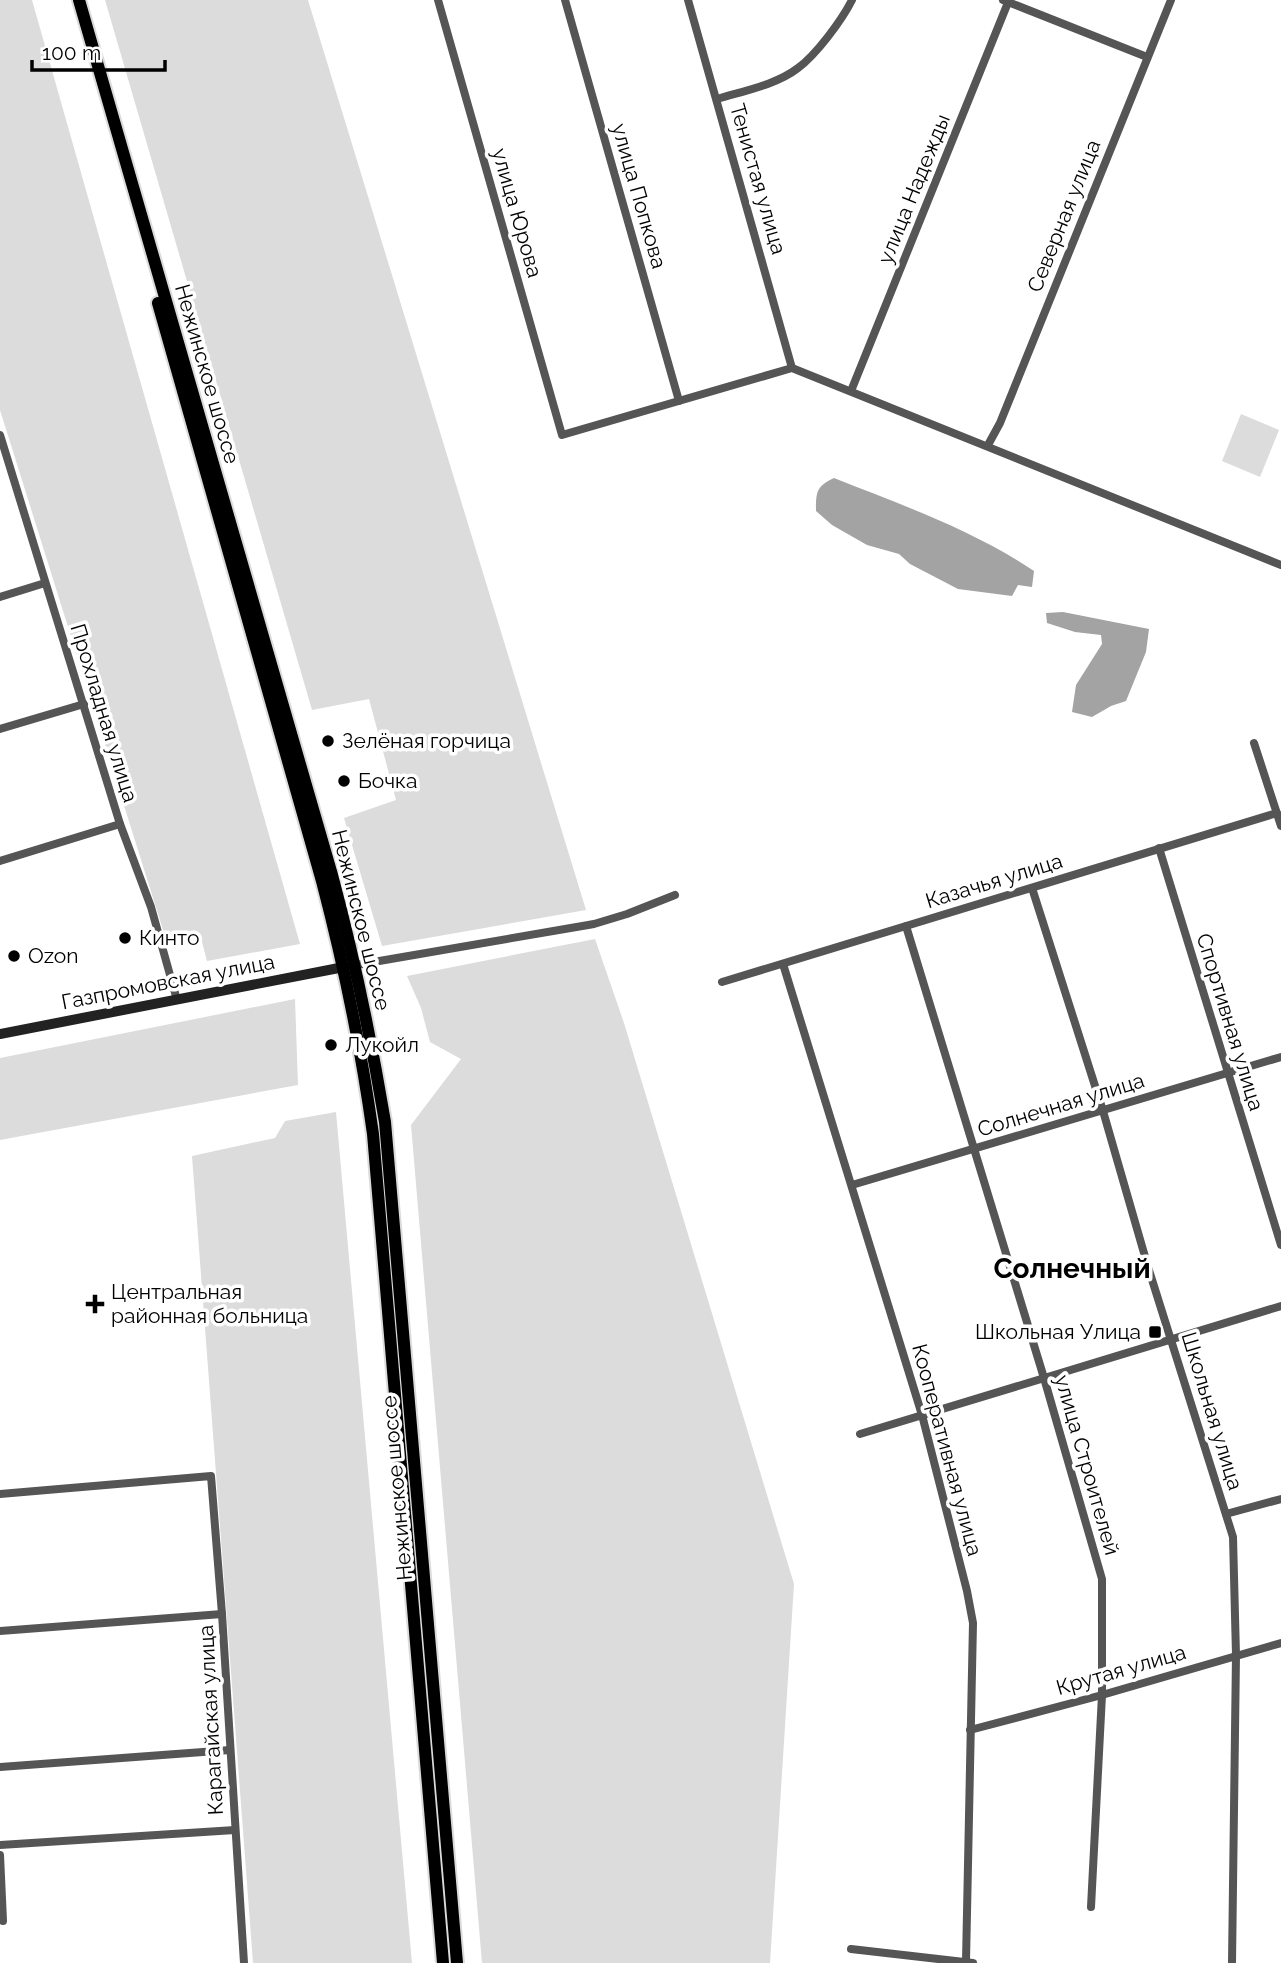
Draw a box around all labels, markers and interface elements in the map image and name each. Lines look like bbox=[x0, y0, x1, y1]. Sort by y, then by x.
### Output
scale bar bbox=[32, 28, 164, 72]
text: 100 m bbox=[42, 40, 101, 65]
street label: Тенистая улица bbox=[725, 101, 792, 257]
street label: улица Надежды bbox=[872, 110, 955, 267]
street label: улица Попкова bbox=[607, 120, 672, 271]
street label: Северная улица bbox=[1022, 136, 1105, 296]
street label: улица Юрова bbox=[487, 145, 548, 280]
street label: Нежинское шоссе bbox=[170, 281, 245, 466]
street label: Прохладная улица bbox=[65, 621, 144, 805]
place label: Зелёная горчица bbox=[342, 728, 511, 753]
marker: Зелёная горчица bbox=[320, 733, 336, 749]
place label: Бочка bbox=[358, 768, 417, 793]
marker: Бочка bbox=[336, 773, 352, 789]
street label: Нежинское шоссе bbox=[327, 827, 396, 1013]
street label: Казачья улица bbox=[922, 848, 1065, 913]
place label: Кинто bbox=[139, 925, 200, 950]
marker: Кинто bbox=[117, 930, 133, 946]
street label: Спортивная улица bbox=[1192, 930, 1269, 1114]
place label: Ozon bbox=[28, 943, 79, 968]
marker: Ozon bbox=[6, 948, 22, 964]
street label: Газпромовская улица bbox=[59, 949, 277, 1014]
place label: Лукойл bbox=[345, 1032, 419, 1057]
marker: Лукойл bbox=[323, 1037, 339, 1053]
street label: Солнечная улица bbox=[974, 1067, 1147, 1142]
district label: Солнечный bbox=[993, 1252, 1151, 1285]
place label: Центральная районная больница bbox=[111, 1279, 308, 1328]
marker: Центральная районная больница bbox=[85, 1294, 105, 1314]
place label: Школьная Улица bbox=[975, 1319, 1141, 1344]
marker: Школьная Улица bbox=[1147, 1324, 1163, 1340]
street label: Школьная улица bbox=[1177, 1329, 1248, 1493]
street label: Кооперативная улица bbox=[907, 1341, 988, 1559]
street label: улица Строителей bbox=[1050, 1372, 1125, 1558]
street label: Нежинское шоссе bbox=[376, 1395, 417, 1581]
street label: Карагайская улица bbox=[193, 1624, 228, 1816]
street label: Крутая улица bbox=[1053, 1639, 1189, 1700]

